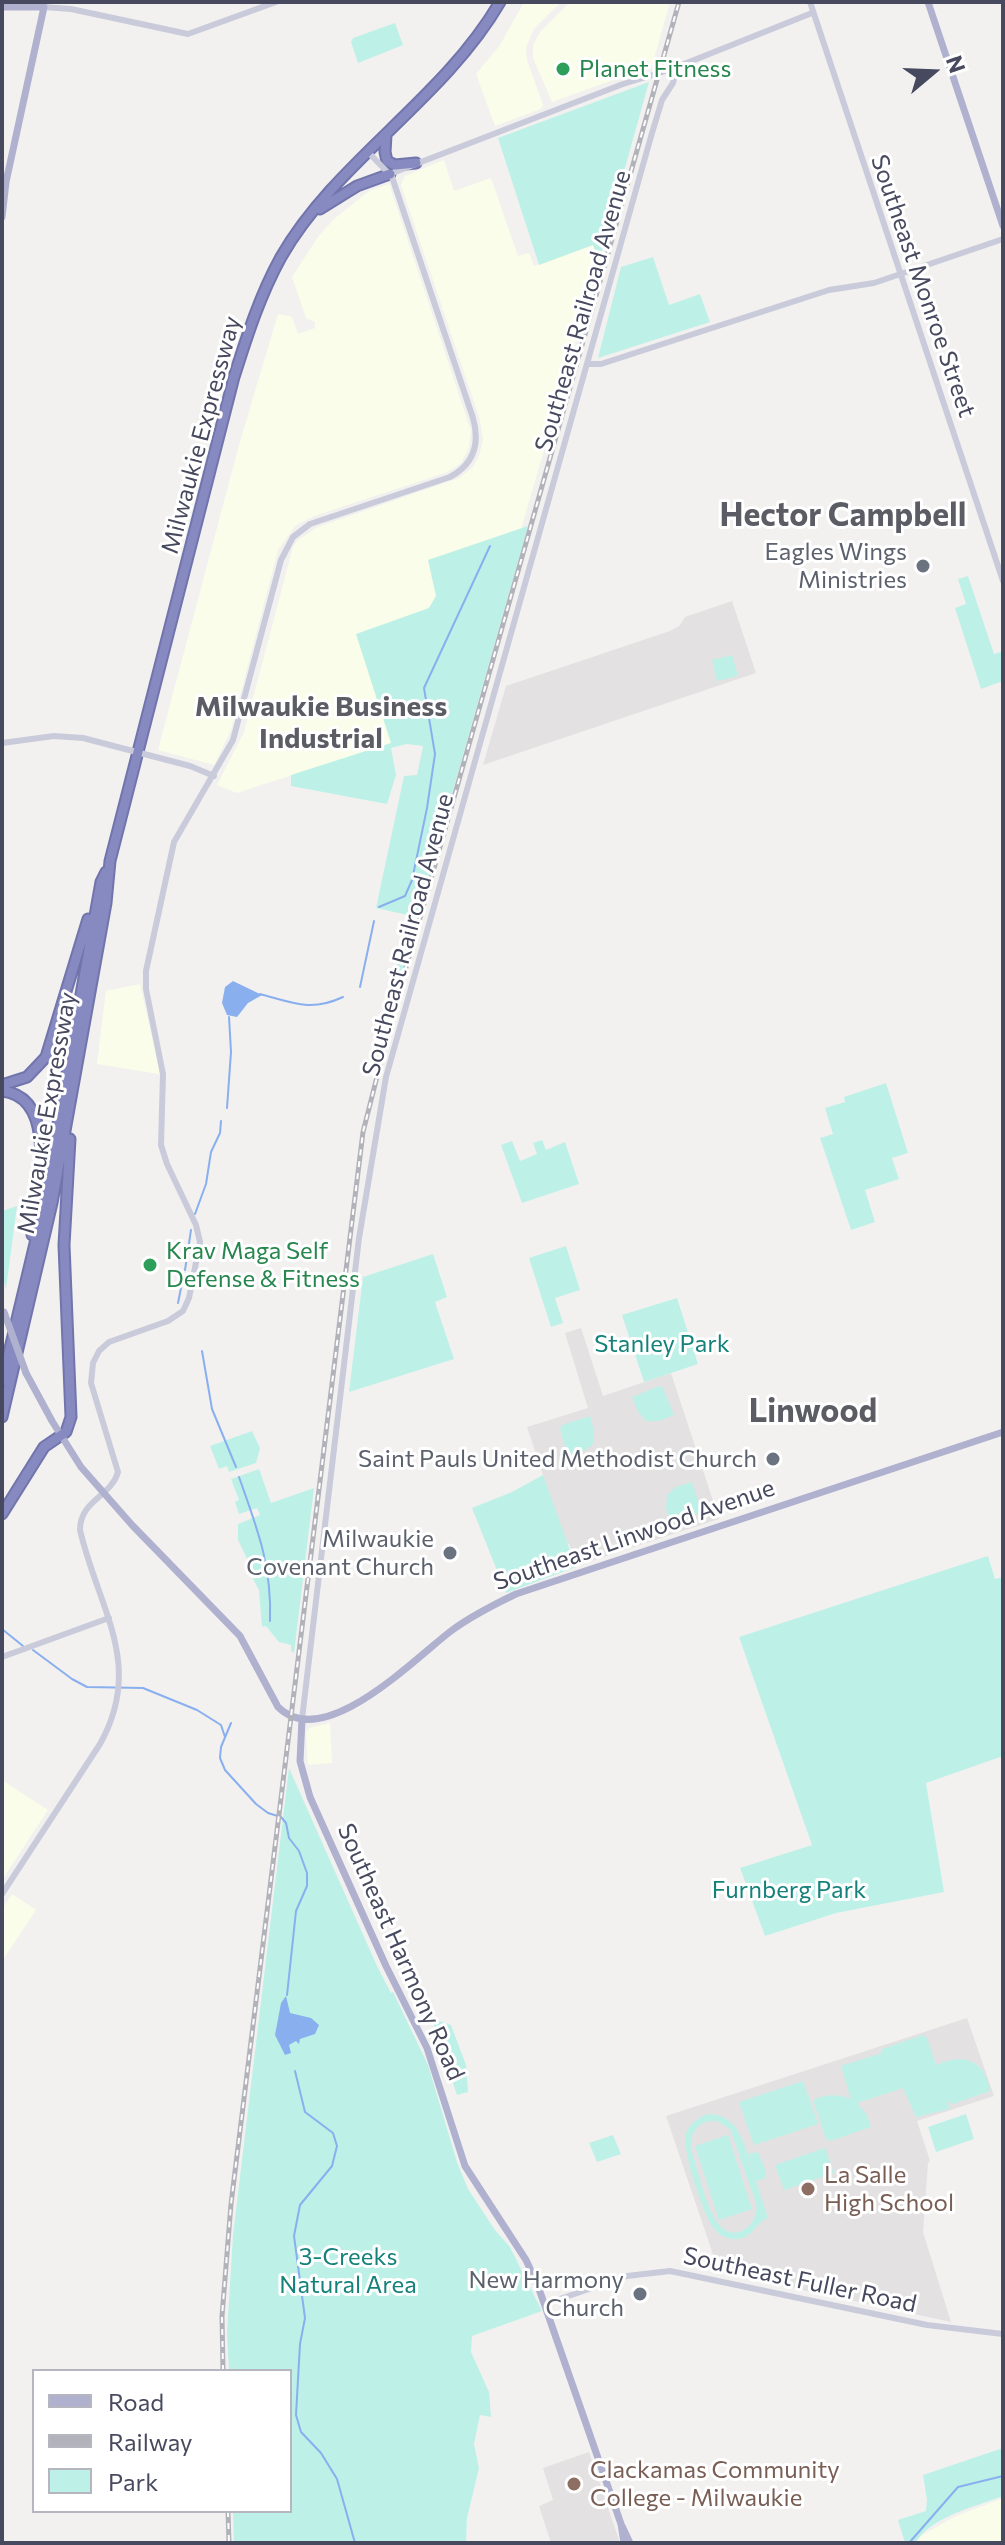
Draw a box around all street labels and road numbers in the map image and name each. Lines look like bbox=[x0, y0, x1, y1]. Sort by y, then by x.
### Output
street label: Southeast Monroe Street bbox=[865, 151, 981, 421]
street label: Southeast Railroad Avenue bbox=[529, 167, 637, 455]
street label: Milwaukie Expressway bbox=[155, 313, 247, 557]
street label: Southeast Railroad Avenue bbox=[356, 791, 460, 1079]
street label: Milwaukie Expressway bbox=[12, 990, 82, 1236]
street label: Southeast Linwood Avenue bbox=[490, 1473, 778, 1597]
street label: Southeast Harmony Road bbox=[331, 1819, 471, 2085]
street label: Southeast Fuller Road bbox=[681, 2241, 919, 2319]

